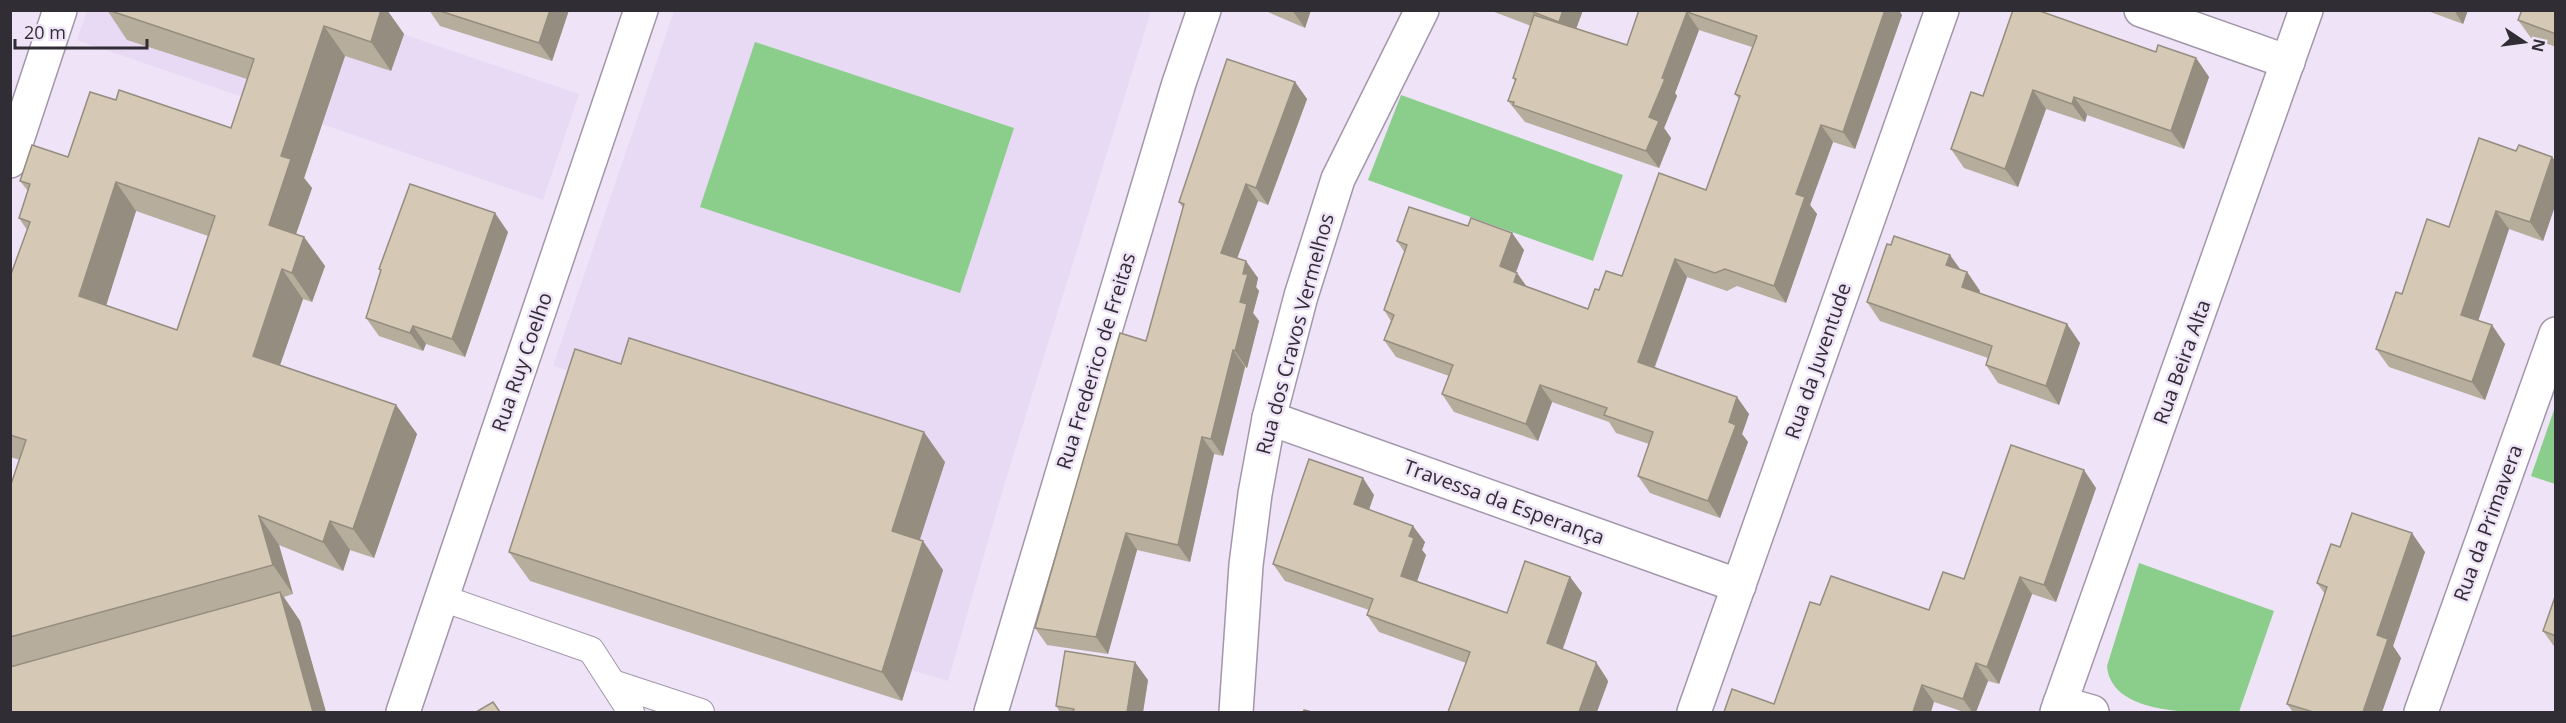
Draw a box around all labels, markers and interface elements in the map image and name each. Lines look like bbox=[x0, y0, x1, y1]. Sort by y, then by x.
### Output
scale bar bbox=[15, 12, 147, 50]
north arrow bbox=[2494, 12, 2554, 72]
text: 20 m bbox=[24, 20, 66, 44]
text: N bbox=[2526, 37, 2551, 54]
street label: Rua dos Cravos Vermelhos bbox=[1249, 210, 1340, 457]
street label: Rua Frederico de Freitas bbox=[1050, 249, 1141, 473]
street label: Rua da Juventude bbox=[1778, 279, 1857, 443]
street label: Rua Ruy Coelho bbox=[485, 288, 558, 435]
street label: Rua Beira Alta bbox=[2147, 296, 2217, 428]
street label: Rua da Primavera bbox=[2447, 441, 2528, 605]
street label: Travessa da Esperança bbox=[1400, 453, 1608, 550]

